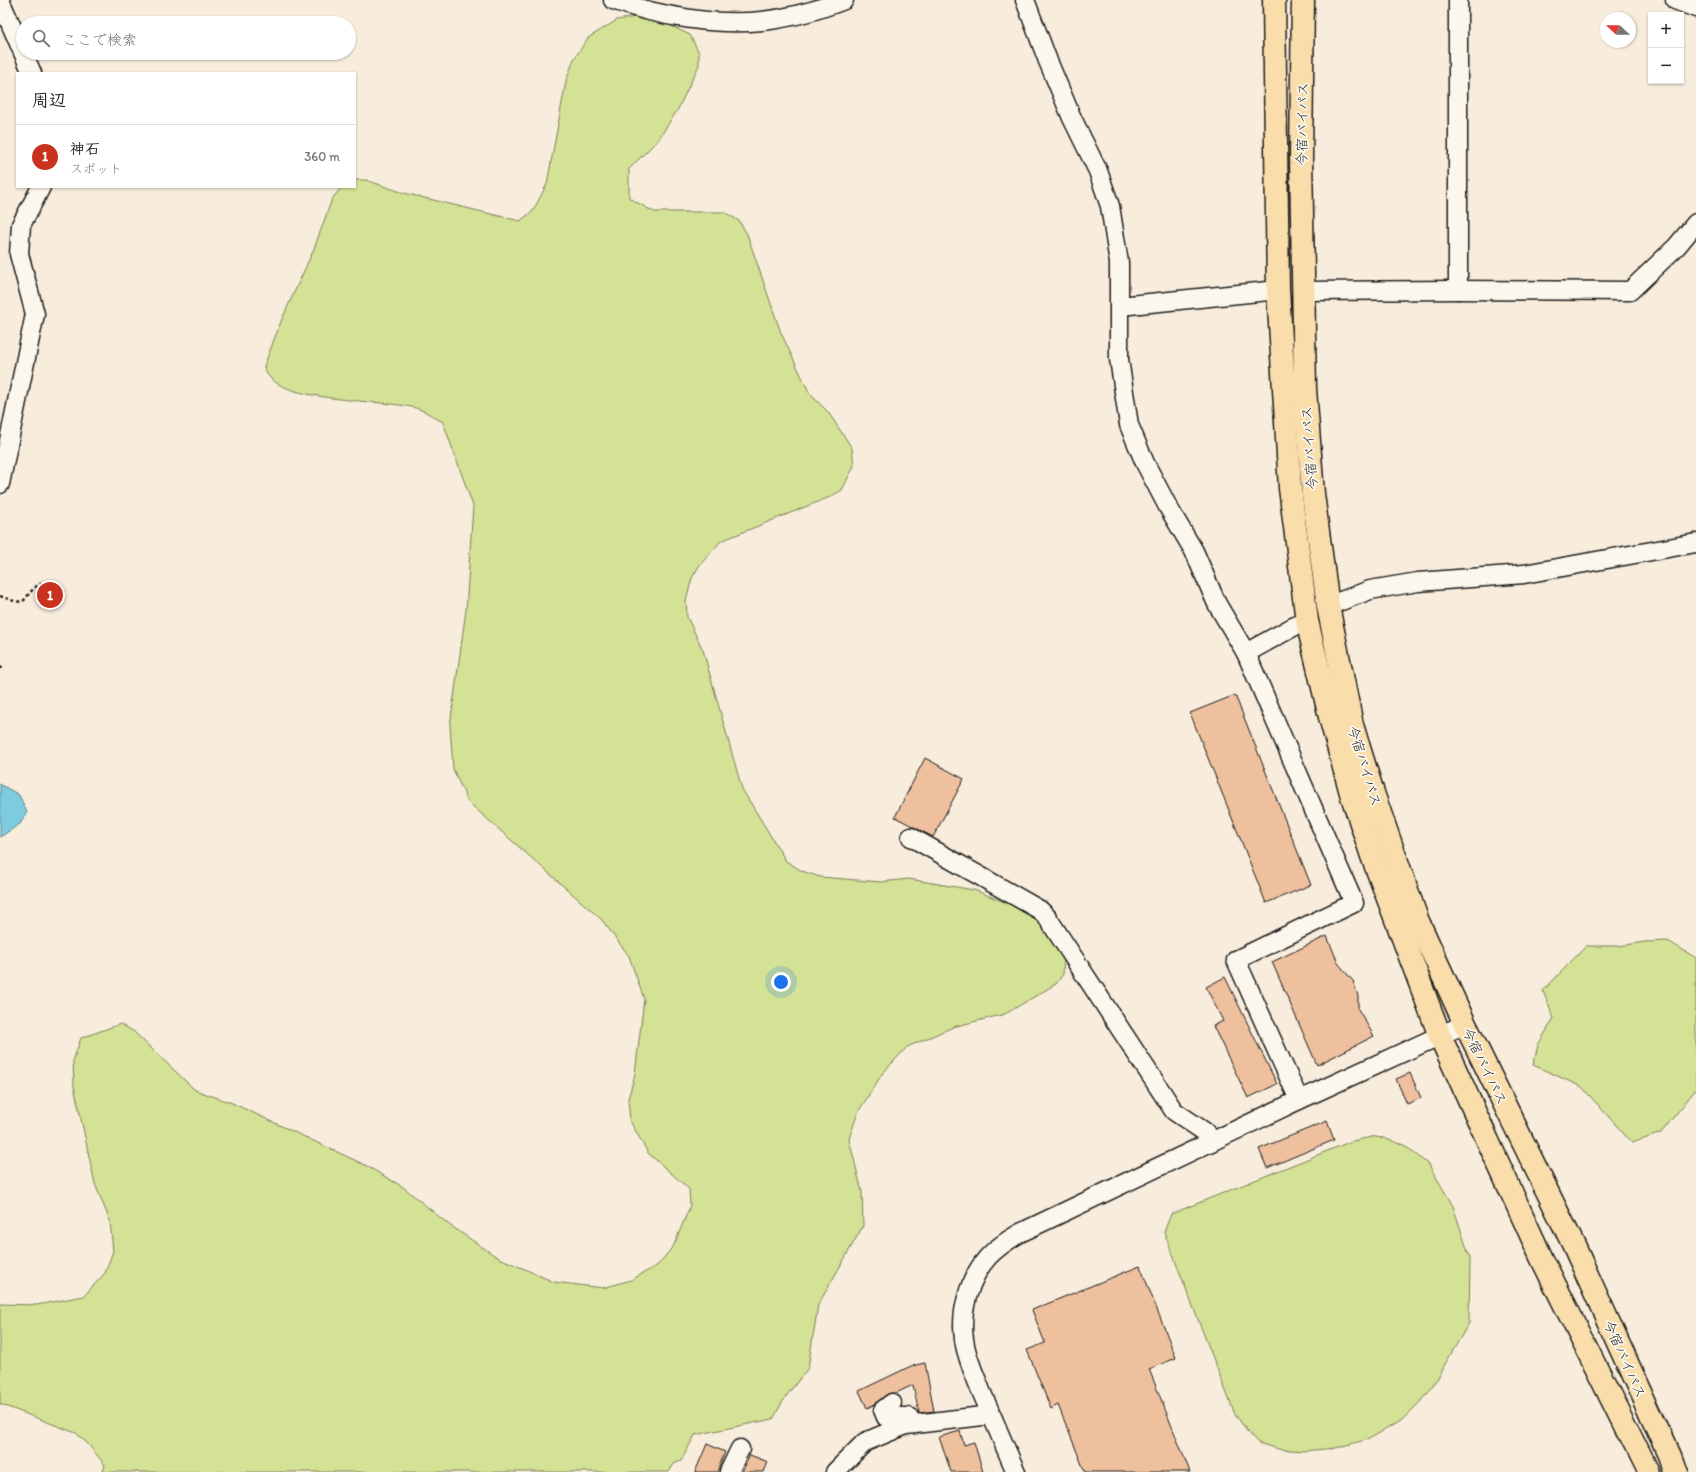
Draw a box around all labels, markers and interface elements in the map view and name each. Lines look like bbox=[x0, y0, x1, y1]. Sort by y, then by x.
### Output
north arrow bbox=[1600, 12, 1636, 48]
map controls bbox=[1648, 12, 1684, 84]
button: + bbox=[1648, 12, 1684, 48]
search box bbox=[16, 16, 356, 60]
icon: search bbox=[30, 27, 52, 49]
text: ここで検索 bbox=[62, 31, 137, 49]
button: − bbox=[1648, 48, 1684, 84]
street label: 今宿バイパス bbox=[1293, 82, 1312, 166]
text: 周辺 bbox=[32, 90, 66, 110]
text: 神石 bbox=[70, 140, 100, 158]
text: 1 bbox=[42, 149, 48, 164]
text: 360 m bbox=[304, 149, 340, 164]
text: スポット bbox=[70, 161, 122, 176]
street label: 今宿バイパス bbox=[1298, 406, 1321, 490]
pin: 1 bbox=[37, 580, 63, 610]
street label: 今宿バイパス bbox=[1344, 724, 1385, 809]
your location bbox=[771, 972, 791, 992]
street label: 今宿バイパス bbox=[1459, 1025, 1511, 1108]
street label: 今宿バイパス bbox=[1600, 1317, 1649, 1401]

